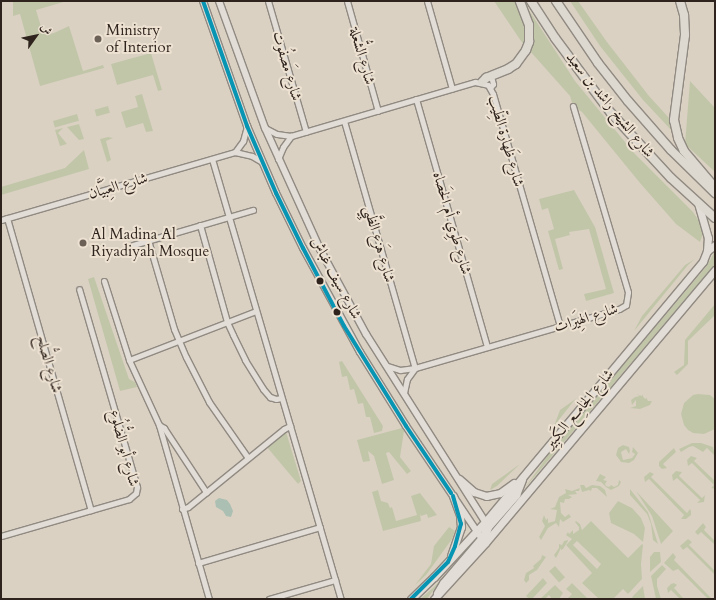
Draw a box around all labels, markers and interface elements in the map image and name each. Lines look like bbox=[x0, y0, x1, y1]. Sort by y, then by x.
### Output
north arrow bbox=[16, 16, 56, 56]
text: ش bbox=[37, 21, 56, 38]
place label: Ministry of Interior bbox=[106, 21, 171, 56]
street label: شارع الشُّعلة bbox=[345, 25, 379, 87]
street label: شارع مَصفُوت bbox=[268, 29, 306, 103]
marker: Ministry of Interior bbox=[93, 34, 103, 44]
street label: شارع الشيخ راشد بن سعيد bbox=[562, 49, 658, 161]
street label: شارع ظَهارة الطِّيب bbox=[484, 93, 528, 189]
street label: شارع العِبَيَّان bbox=[86, 169, 150, 203]
street label: شارع طَوِي أم الحَصاه bbox=[429, 170, 475, 276]
street label: شارع هَزع الظَّبِي bbox=[359, 203, 399, 285]
place label: Al Madina Al Riyadiyah Mosque bbox=[91, 225, 209, 260]
street label: شارع سيف غباش bbox=[307, 234, 365, 322]
marker: Al Madina Al Riyadiyah Mosque bbox=[78, 238, 88, 248]
unlabelled marker bbox=[315, 276, 325, 286]
street label: شارع الهِيَرات bbox=[552, 300, 620, 336]
unlabelled marker bbox=[332, 307, 342, 317]
street label: شارع الصُّلح bbox=[32, 333, 66, 395]
street label: شارع الجامِع الكَبِير bbox=[540, 366, 618, 452]
street label: شارع أبو الضُّلُوع bbox=[105, 407, 143, 489]

